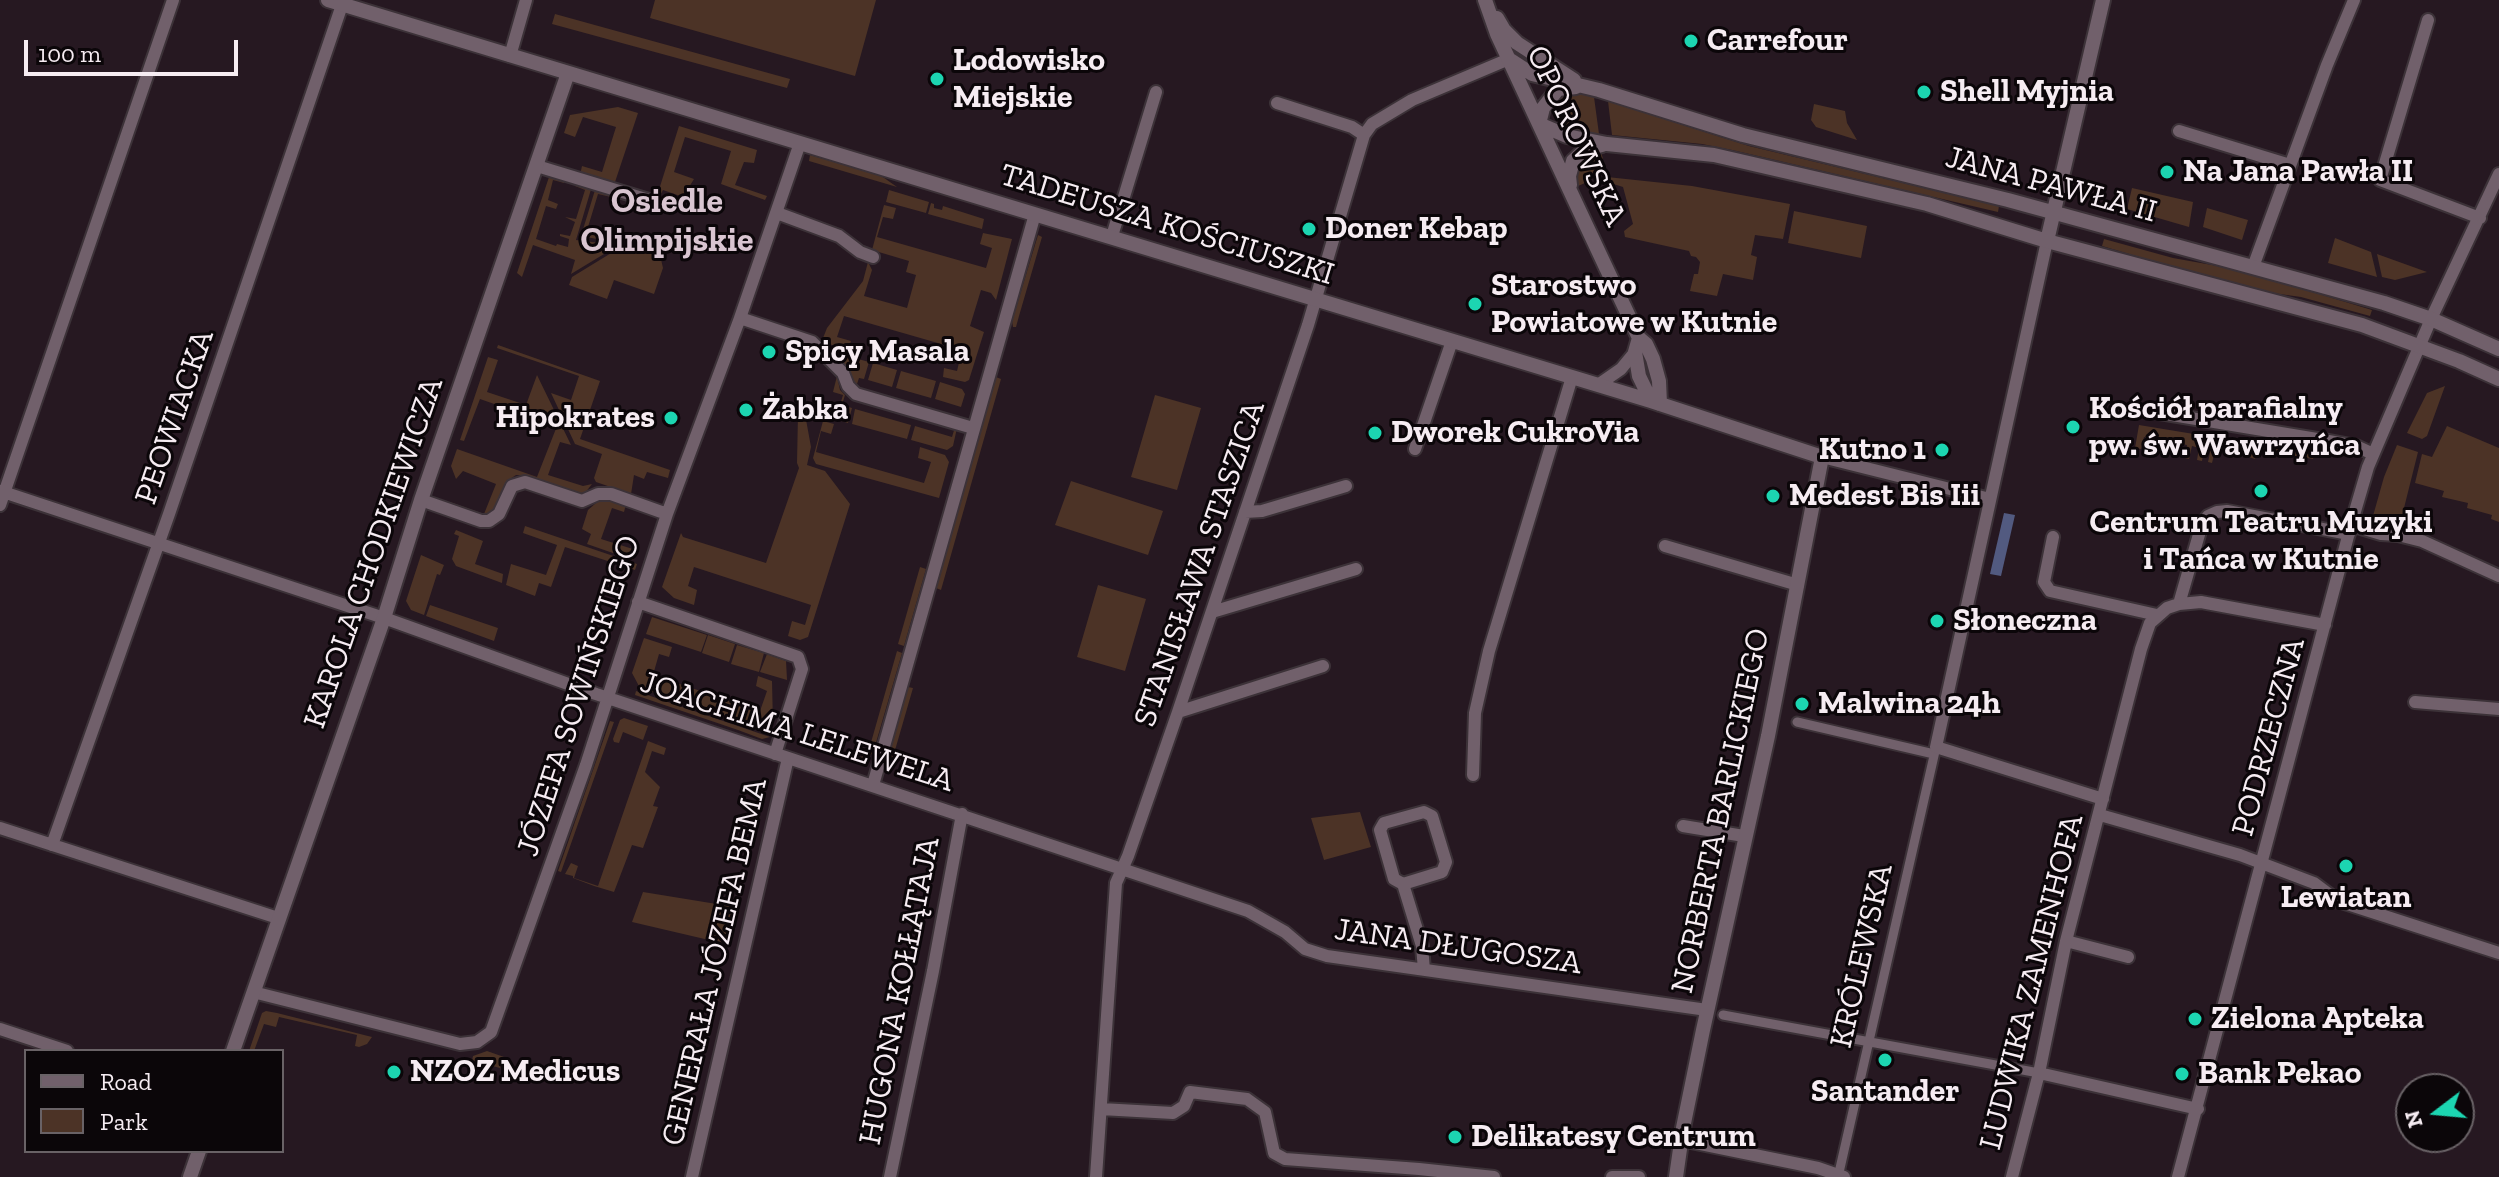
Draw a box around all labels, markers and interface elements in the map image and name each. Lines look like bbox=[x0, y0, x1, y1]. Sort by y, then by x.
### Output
place label: Carrefour bbox=[1707, 22, 1848, 60]
scale bar bbox=[28, 24, 242, 74]
marker: Carrefour bbox=[1682, 32, 1700, 50]
text: 100 m bbox=[38, 39, 101, 68]
street label: OPOROWSKA bbox=[1518, 40, 1634, 232]
place label: Lodowisko Miejskie bbox=[953, 42, 1105, 117]
marker: Lodowisko Miejskie bbox=[928, 70, 946, 88]
place label: Shell Myjnia bbox=[1940, 73, 2114, 111]
marker: Shell Myjnia bbox=[1915, 83, 1933, 101]
street label: JANA PAWŁA II bbox=[1941, 138, 2161, 232]
place label: Na Jana Pawła II bbox=[2183, 153, 2413, 191]
street label: TADEUSZA KOŚCIUSZKI bbox=[996, 156, 1338, 294]
marker: Na Jana Pawła II bbox=[2158, 163, 2176, 181]
district label: Osiedle Olimpijskie bbox=[580, 182, 754, 262]
place label: Doner Kebap bbox=[1325, 210, 1507, 248]
marker: Doner Kebap bbox=[1300, 220, 1318, 238]
place label: Starostwo Powiatowe w Kutnie bbox=[1491, 267, 1777, 342]
marker: Starostwo Powiatowe w Kutnie bbox=[1466, 295, 1484, 313]
street label: PEOWIACKA bbox=[127, 325, 223, 509]
place label: Spicy Masala bbox=[785, 333, 970, 371]
marker: Spicy Masala bbox=[760, 343, 778, 361]
street label: KAROLA CHODKIEWICZA bbox=[296, 373, 452, 733]
place label: Kościół parafialny pw. św. Wawrzyńca bbox=[2089, 390, 2360, 465]
place label: Żabka bbox=[762, 391, 849, 429]
street label: STANISŁAWA STASZICA bbox=[1126, 396, 1274, 732]
place label: Hipokrates bbox=[495, 399, 655, 437]
marker: Żabka bbox=[737, 401, 755, 419]
marker: Hipokrates bbox=[662, 409, 680, 427]
place label: Dworek CukroVia bbox=[1391, 414, 1639, 452]
marker: Kościół parafialny pw. św. Wawrzyńca bbox=[2064, 418, 2082, 436]
marker: Dworek CukroVia bbox=[1366, 424, 1384, 442]
place label: Kutno 1 bbox=[1819, 431, 1926, 469]
marker: Kutno 1 bbox=[1933, 441, 1951, 459]
place label: Medest Bis Iii bbox=[1789, 477, 1980, 515]
marker: Centrum Teatru Muzyki i Tańca w Kutnie bbox=[2252, 482, 2270, 500]
marker: Medest Bis Iii bbox=[1764, 487, 1782, 505]
place label: Centrum Teatru Muzyki i Tańca w Kutnie bbox=[2090, 504, 2432, 579]
street label: JÓZEFA SOWIŃSKIEGO bbox=[509, 531, 649, 861]
place label: Słoneczna bbox=[1953, 602, 2097, 640]
marker: Słoneczna bbox=[1928, 612, 1946, 630]
street label: NORBERTA BARLICKIEGO bbox=[1664, 625, 1778, 997]
street label: PODRZECZNA bbox=[2224, 634, 2314, 840]
street label: JOACHIMA LELEWELA bbox=[635, 663, 959, 801]
place label: Malwina 24h bbox=[1818, 685, 2001, 723]
marker: Malwina 24h bbox=[1793, 695, 1811, 713]
street label: GENERAŁA JÓZEFA BEMA bbox=[654, 775, 776, 1149]
street label: LUDWIKA ZAMENHOFA bbox=[1972, 810, 2092, 1154]
street label: HUGONA KOŁŁĄTAJA bbox=[851, 834, 949, 1148]
marker: Lewiatan bbox=[2337, 857, 2355, 875]
street label: KRÓLEWSKA bbox=[1822, 861, 1902, 1051]
place label: Lewiatan bbox=[2281, 879, 2411, 917]
street label: JANA DŁUGOSZA bbox=[1332, 911, 1584, 983]
place label: Zielona Apteka bbox=[2211, 1000, 2424, 1038]
marker: Zielona Apteka bbox=[2186, 1010, 2204, 1028]
legend bbox=[24, 1049, 284, 1153]
marker: Santander bbox=[1876, 1051, 1894, 1069]
place label: NZOZ Medicus bbox=[410, 1053, 620, 1091]
place label: Bank Pekao bbox=[2198, 1055, 2361, 1093]
marker: NZOZ Medicus bbox=[385, 1063, 403, 1081]
marker: Bank Pekao bbox=[2173, 1065, 2191, 1083]
text: Road bbox=[100, 1067, 152, 1096]
place label: Santander bbox=[1811, 1073, 1959, 1111]
north arrow bbox=[2395, 1073, 2475, 1153]
text: Park bbox=[100, 1107, 148, 1136]
text: N bbox=[2398, 1107, 2429, 1131]
place label: Delikatesy Centrum bbox=[1471, 1118, 1756, 1156]
marker: Delikatesy Centrum bbox=[1446, 1128, 1464, 1146]

